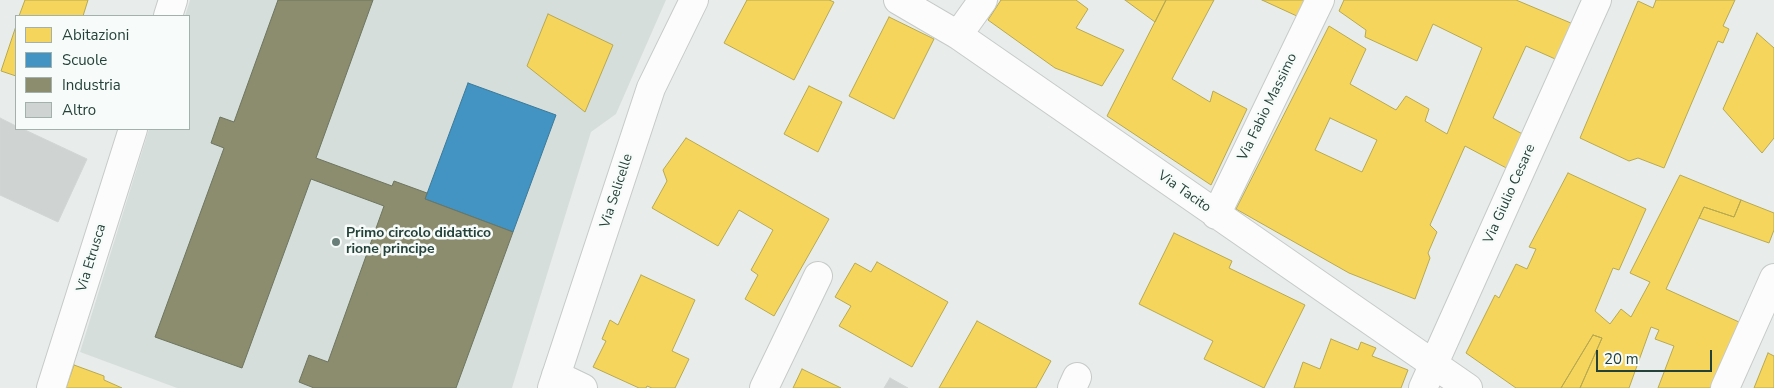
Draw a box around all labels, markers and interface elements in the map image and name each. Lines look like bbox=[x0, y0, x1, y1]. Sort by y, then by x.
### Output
legend bbox=[15, 15, 190, 130]
text: Abitazioni bbox=[62, 25, 129, 45]
text: Scuole bbox=[62, 50, 107, 70]
street label: Via Fabio Massimo bbox=[1235, 51, 1301, 163]
text: Industria bbox=[62, 75, 121, 95]
text: Altro bbox=[62, 100, 96, 120]
street label: Via Giulio Cesare bbox=[1481, 142, 1539, 246]
street label: Via Selicelle bbox=[597, 152, 637, 230]
street label: Via Tacito bbox=[1154, 168, 1214, 216]
street label: Via Etrusca bbox=[74, 222, 110, 294]
place label: Primo circolo didattico rione principe bbox=[346, 226, 491, 258]
marker: Primo circolo didattico rione principe bbox=[330, 236, 342, 248]
scale bar bbox=[1599, 340, 1715, 372]
text: 20 m bbox=[1604, 349, 1639, 369]

